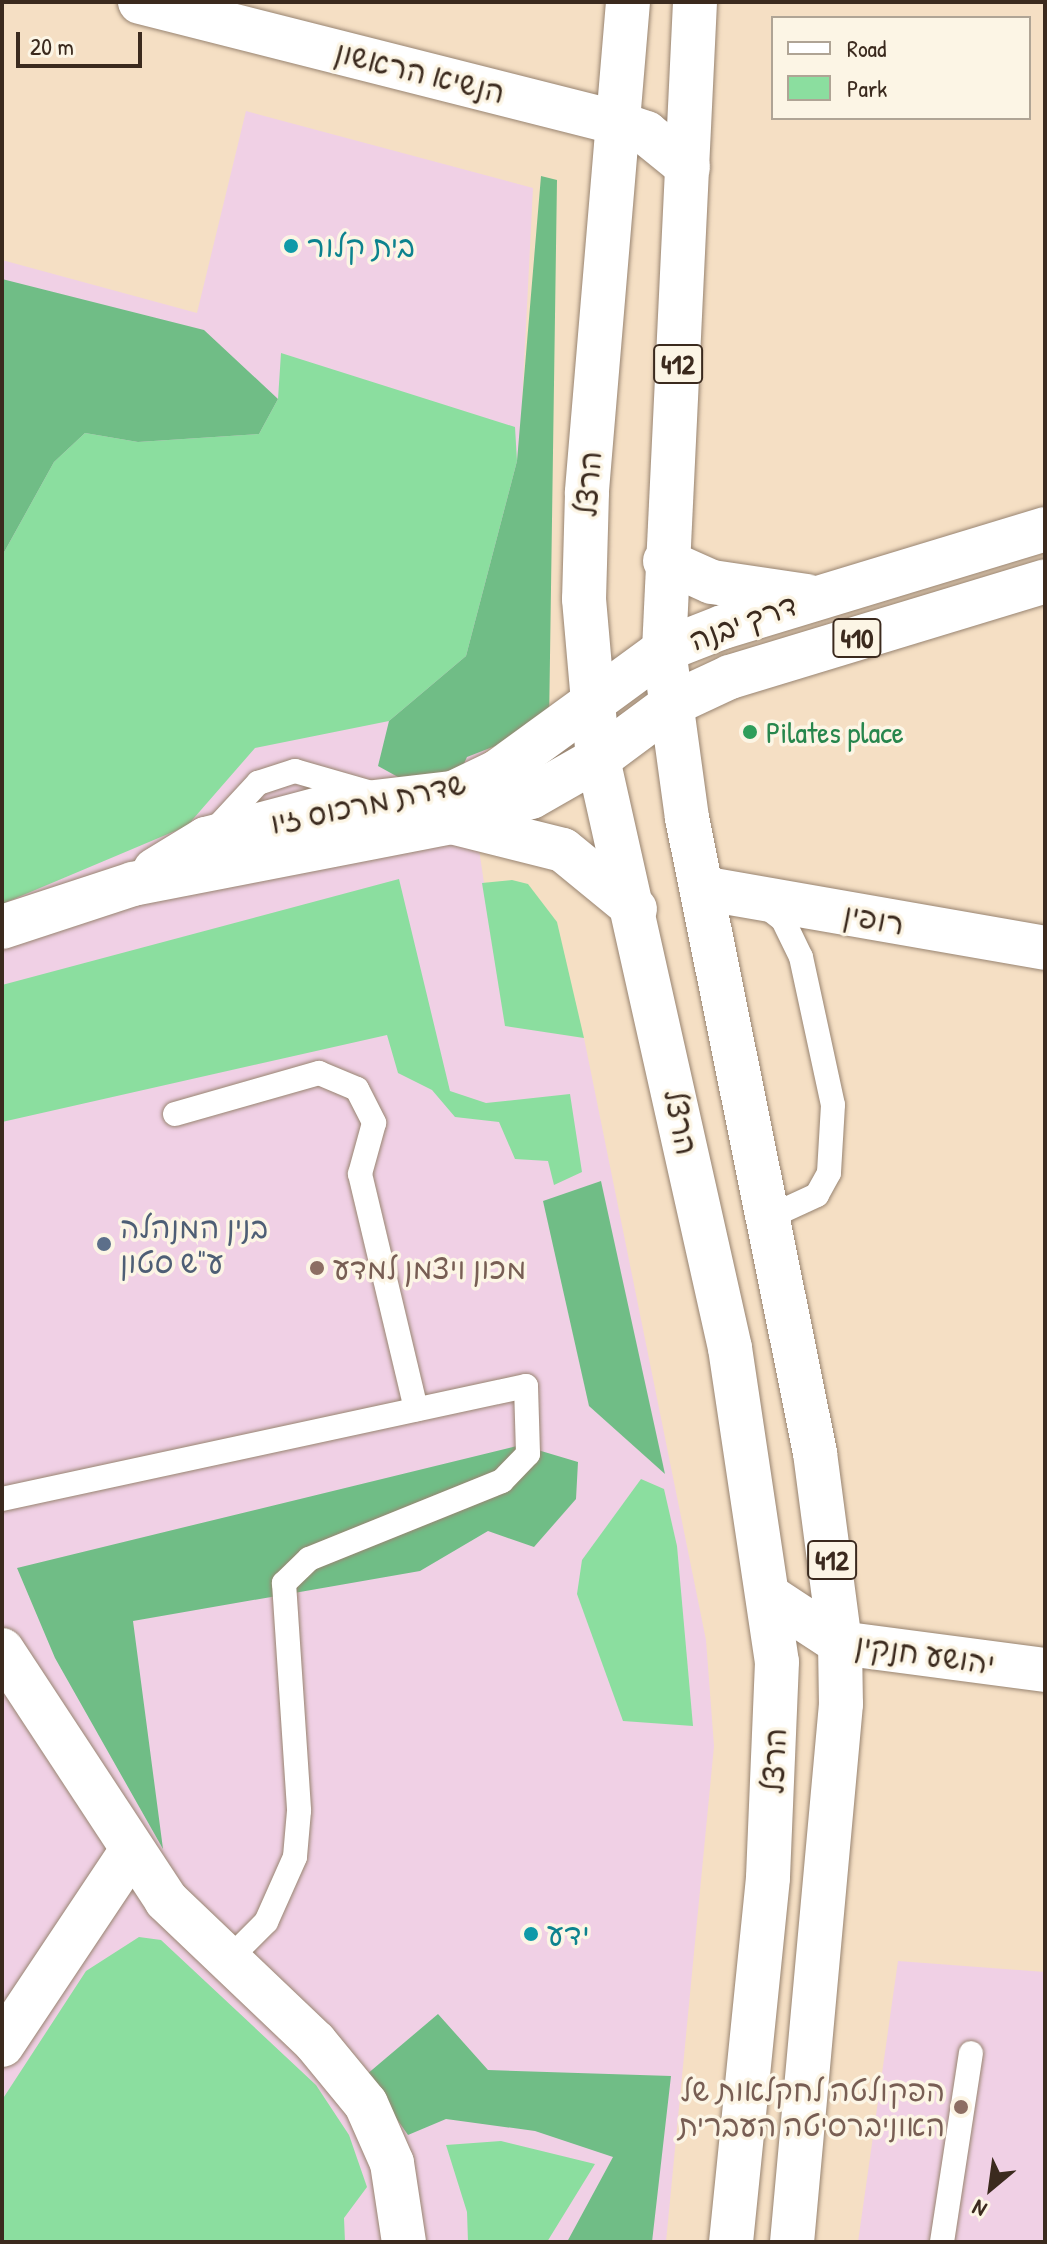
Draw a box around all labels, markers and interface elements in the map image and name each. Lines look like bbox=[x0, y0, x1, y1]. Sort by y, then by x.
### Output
scale bar bbox=[20, 16, 146, 66]
legend bbox=[771, 16, 1031, 120]
text: 20 m bbox=[30, 30, 74, 62]
text: Road bbox=[847, 32, 886, 64]
street label: הנשיא הראשון bbox=[331, 33, 509, 111]
text: Park bbox=[847, 72, 887, 104]
place label: בית קלור bbox=[307, 228, 415, 264]
marker: בית קלור bbox=[282, 237, 300, 255]
road number: 412 bbox=[652, 340, 704, 388]
street label: הרצל bbox=[568, 450, 608, 518]
street label: דרך יבנה bbox=[684, 586, 802, 658]
road number: 410 bbox=[831, 614, 883, 662]
place label: Pilates place bbox=[766, 714, 904, 750]
marker: Pilates place bbox=[741, 723, 759, 741]
street label: שדרת מרכוס זיו bbox=[267, 765, 469, 841]
street label: רופין bbox=[841, 896, 907, 942]
street label: הרצל bbox=[657, 1086, 705, 1158]
place label: בנין המנהלה ע"ש סטון bbox=[120, 1209, 268, 1280]
marker: בנין המנהלה ע"ש סטון bbox=[95, 1235, 113, 1253]
place label: מכון ויצמן למדע bbox=[333, 1250, 526, 1286]
marker: מכון ויצמן למדע bbox=[308, 1259, 326, 1277]
road number: 412 bbox=[806, 1536, 858, 1584]
street label: יהושע חנקין bbox=[853, 1626, 997, 1682]
street label: הרצל bbox=[755, 1727, 793, 1795]
place label: ידע bbox=[547, 1916, 589, 1952]
marker: ידע bbox=[522, 1925, 540, 1943]
place label: הפקולטה לחקלאות של האוניברסיטה העברית bbox=[678, 2072, 945, 2142]
marker: הפקולטה לחקלאות של האוניברסיטה העברית bbox=[952, 2098, 970, 2116]
north arrow bbox=[951, 2148, 1031, 2228]
text: N bbox=[967, 2193, 992, 2225]

